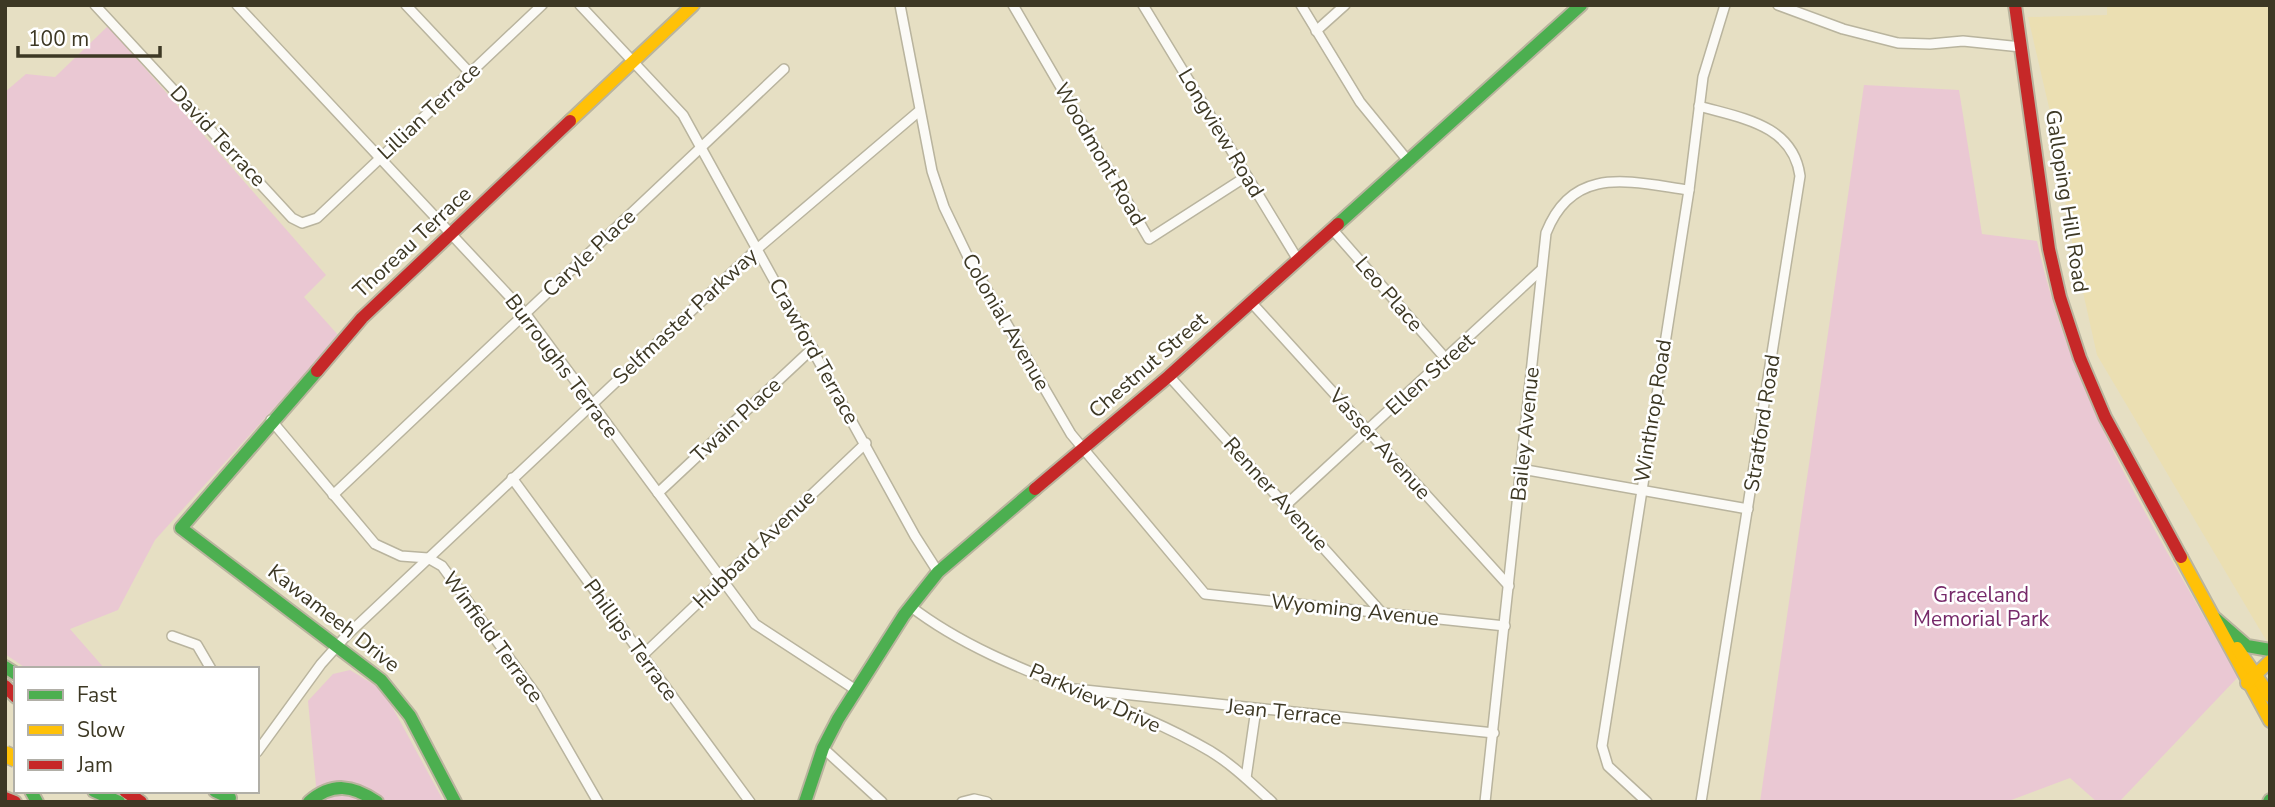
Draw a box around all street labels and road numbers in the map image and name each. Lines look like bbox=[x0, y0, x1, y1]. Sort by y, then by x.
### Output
street label: Lillian Terrace bbox=[372, 56, 486, 166]
street label: Longview Road bbox=[1171, 63, 1271, 203]
street label: Woodmont Road bbox=[1048, 77, 1152, 231]
street label: David Terrace bbox=[164, 79, 272, 193]
street label: Galloping Hill Road bbox=[2039, 108, 2095, 294]
street label: Thoreau Terrace bbox=[347, 180, 477, 304]
street label: Caryle Place bbox=[536, 203, 642, 303]
street label: Selfmaster Parkway bbox=[607, 241, 764, 390]
street label: Colonial Avenue bbox=[955, 248, 1057, 396]
street label: Leo Place bbox=[1349, 251, 1429, 337]
street label: Crawford Terrace bbox=[762, 273, 866, 429]
street label: Burroughs Terrace bbox=[499, 288, 625, 444]
street label: Chestnut Street bbox=[1083, 305, 1214, 424]
street label: Ellen Street bbox=[1380, 326, 1481, 421]
street label: Winthrop Road bbox=[1628, 337, 1678, 485]
street label: Stratford Road bbox=[1737, 352, 1787, 494]
street label: Bailey Avenue bbox=[1504, 365, 1546, 503]
street label: Twain Place bbox=[685, 371, 787, 469]
street label: Vasser Avenue bbox=[1322, 382, 1437, 505]
street label: Renner Avenue bbox=[1217, 431, 1335, 557]
street label: Hubbard Avenue bbox=[687, 483, 821, 615]
street label: Kawameeh Drive bbox=[262, 558, 406, 678]
street label: Winfield Terrace bbox=[436, 566, 550, 708]
street label: Phillips Terrace bbox=[577, 573, 685, 707]
street label: Wyoming Avenue bbox=[1270, 587, 1440, 633]
street label: Parkview Drive bbox=[1025, 656, 1165, 740]
street label: Jean Terrace bbox=[1224, 692, 1343, 732]

